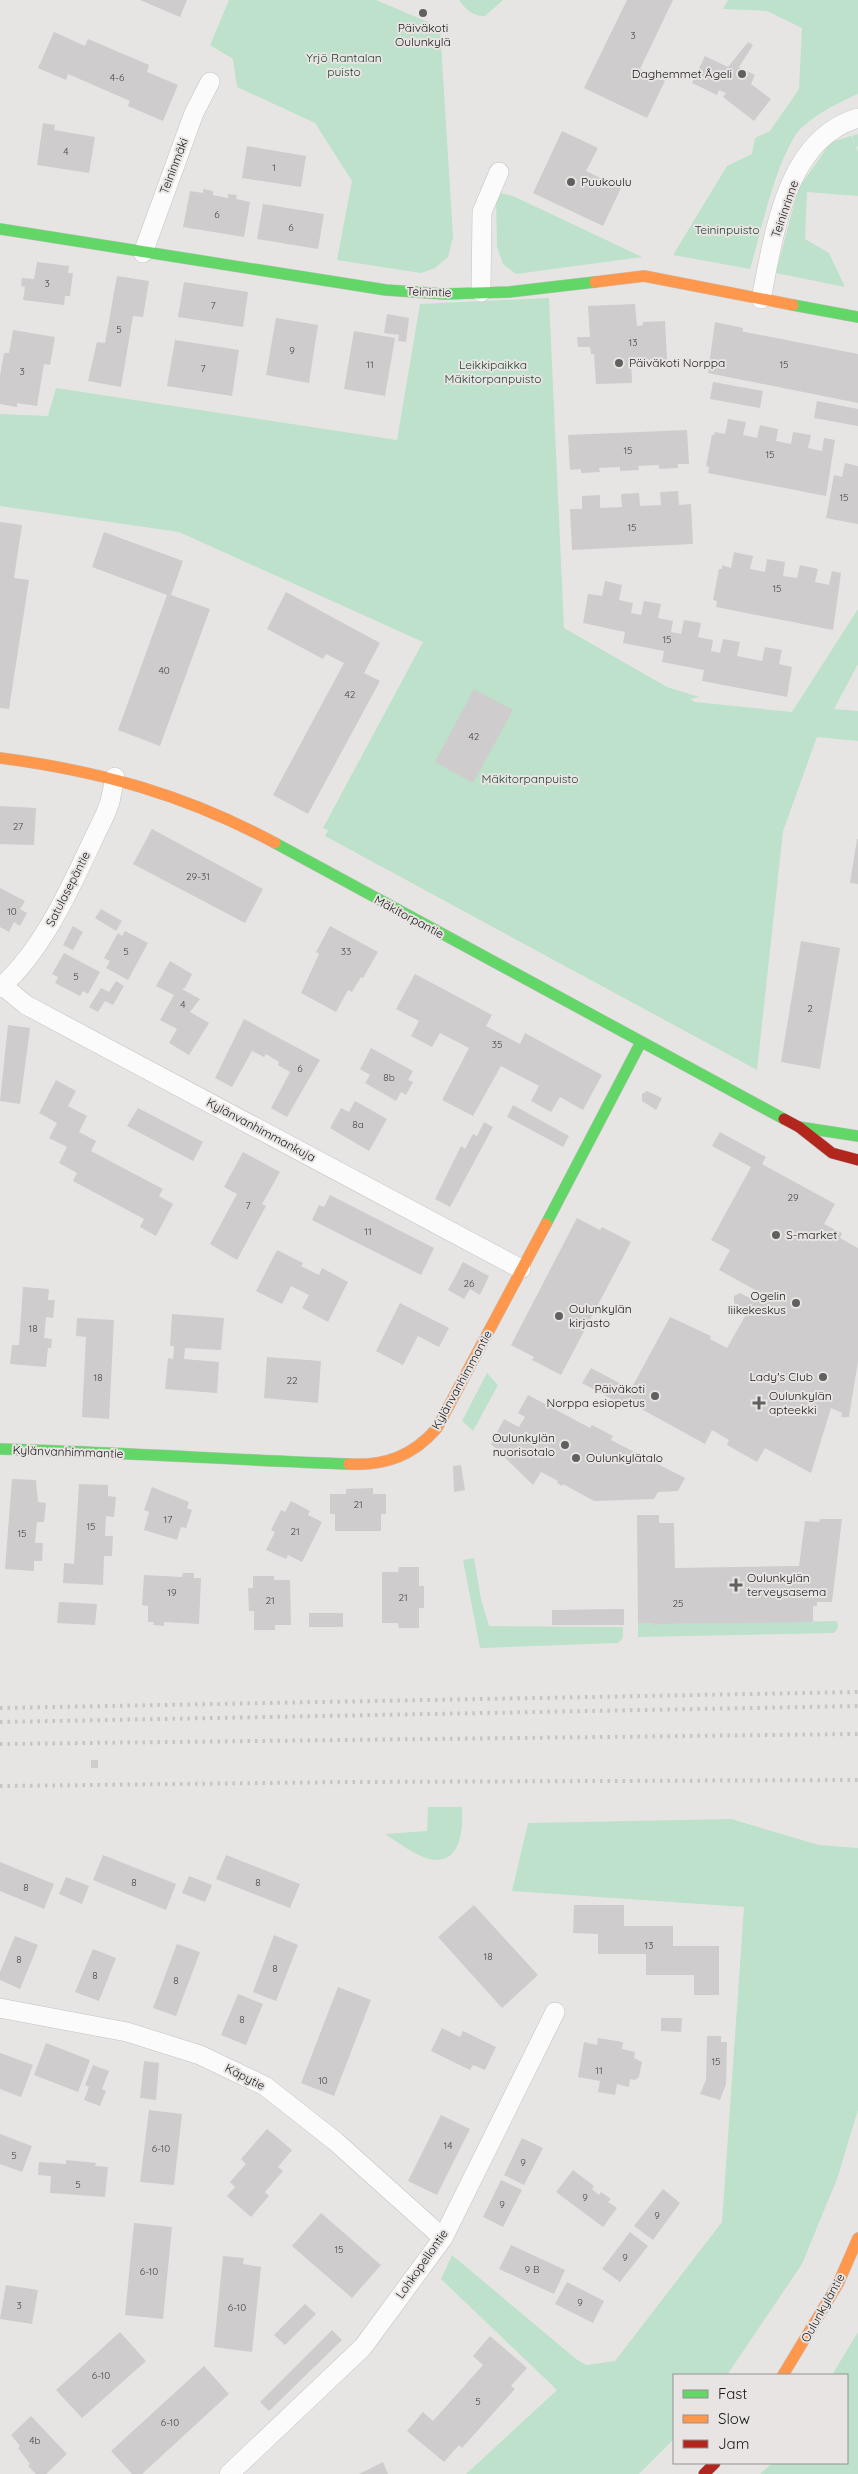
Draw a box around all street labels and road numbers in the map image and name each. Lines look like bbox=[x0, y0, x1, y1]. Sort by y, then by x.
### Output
street label: Teininmäki bbox=[156, 136, 191, 196]
street label: Teininrinne bbox=[768, 178, 801, 239]
street label: Teinintie bbox=[406, 283, 452, 300]
street label: Satulasepäntie bbox=[42, 849, 93, 929]
street label: Mäkitorpantie bbox=[372, 892, 447, 941]
street label: Kylänvanhimmankuja bbox=[204, 1094, 318, 1165]
street label: Kylänvanhimmantie bbox=[428, 1327, 495, 1432]
street label: Kylänvanhimmantie bbox=[12, 1442, 124, 1461]
street label: Käpytie bbox=[223, 2060, 268, 2093]
street label: Lohkopellontie bbox=[392, 2226, 451, 2301]
street label: Oulunkyläntie bbox=[798, 2271, 848, 2345]

